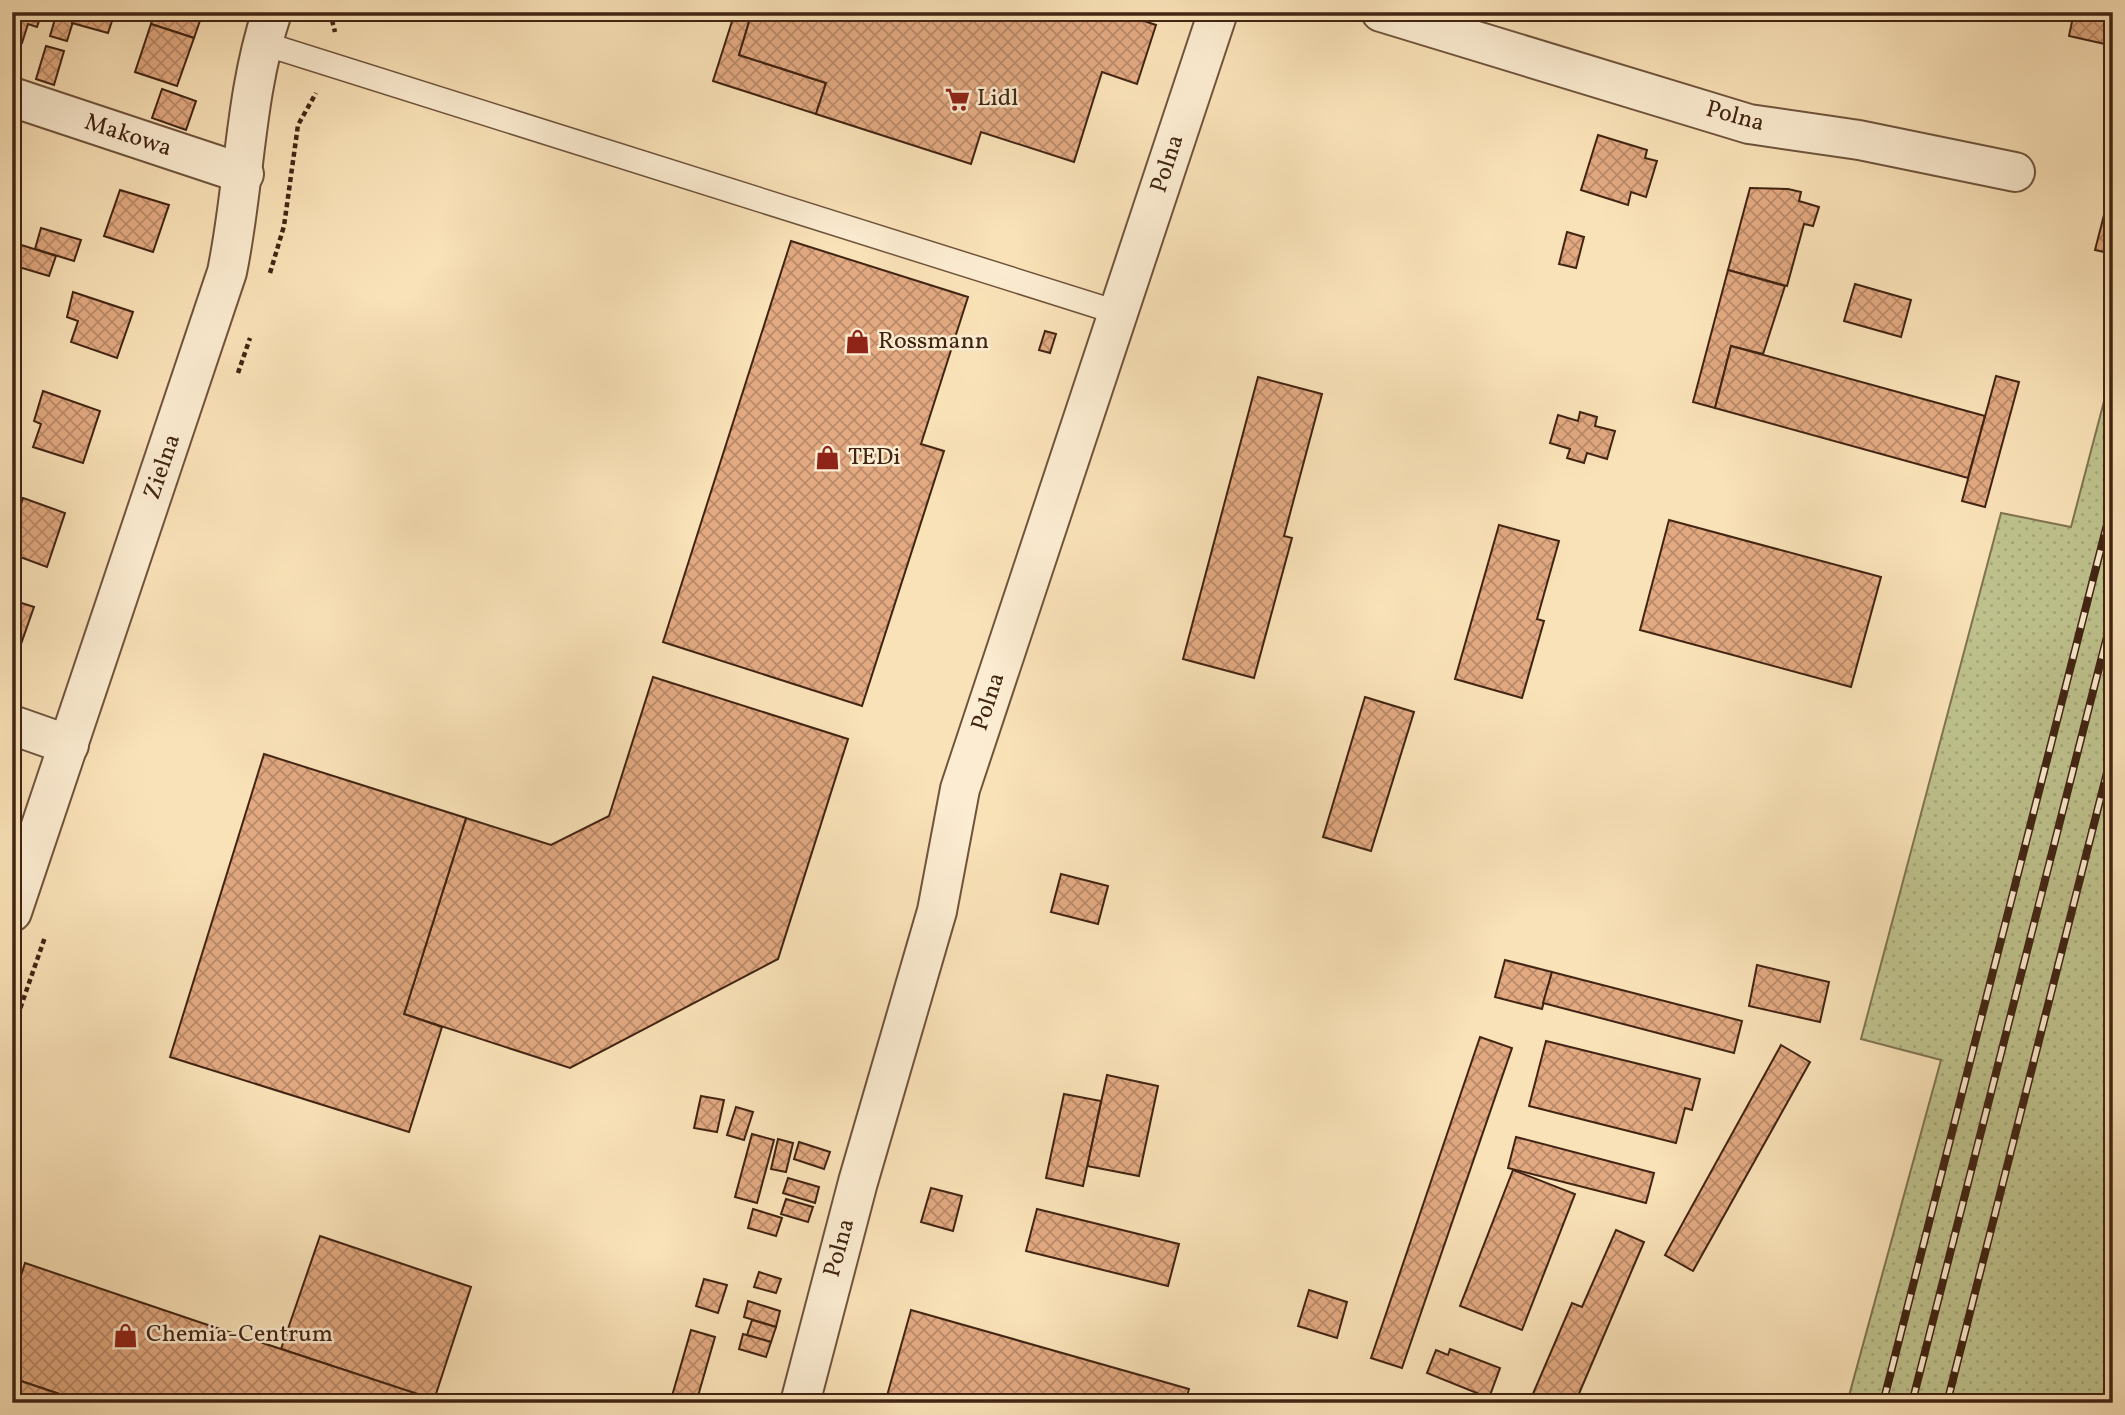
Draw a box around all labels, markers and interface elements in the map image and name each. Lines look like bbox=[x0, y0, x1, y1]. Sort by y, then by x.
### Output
place label: Lidl bbox=[977, 82, 1018, 116]
supermarket icon: Lidl bbox=[943, 85, 971, 113]
street label: Polna bbox=[1702, 93, 1768, 141]
street label: Makowa bbox=[80, 106, 176, 166]
street label: Polna bbox=[1143, 130, 1193, 198]
place label: Rossmann bbox=[878, 325, 989, 359]
shop icon: Rossmann bbox=[844, 328, 872, 356]
street label: Zielna bbox=[136, 430, 190, 504]
place label: TEDi bbox=[848, 441, 901, 475]
shop icon: TEDi bbox=[814, 444, 842, 472]
street label: Polna bbox=[964, 668, 1014, 736]
street label: Polna bbox=[816, 1215, 864, 1281]
place label: Chemia-Centrum bbox=[146, 1318, 333, 1352]
shop icon: Chemia-Centrum bbox=[112, 1321, 140, 1349]

